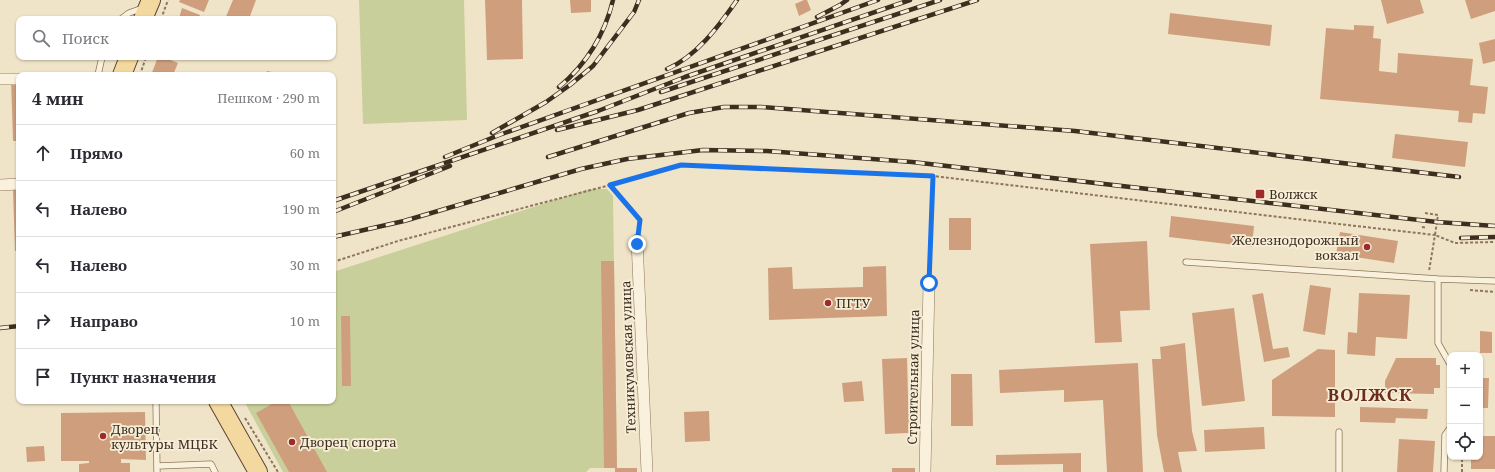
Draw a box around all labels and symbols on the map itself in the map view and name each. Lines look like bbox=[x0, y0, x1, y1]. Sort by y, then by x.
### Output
place label: Волжск bbox=[1269, 185, 1318, 203]
marker: Волжск bbox=[1254, 188, 1266, 200]
place label: Железнодорожный вокзал bbox=[1231, 231, 1359, 264]
route end bbox=[628, 235, 646, 253]
marker: Железнодорожный вокзал bbox=[1362, 242, 1372, 252]
route start bbox=[920, 274, 938, 292]
street label: Техникумовская улица bbox=[616, 280, 640, 434]
place label: ПГТУ bbox=[836, 294, 871, 312]
marker: ПГТУ bbox=[823, 298, 833, 308]
street label: Строительная улица bbox=[903, 309, 923, 445]
district label: ВОЛЖСК bbox=[1328, 383, 1412, 406]
place label: Дворец культуры МЦБК bbox=[111, 420, 219, 453]
marker: Дворец культуры МЦБК bbox=[98, 431, 108, 441]
place label: Дворец спорта bbox=[300, 433, 397, 451]
marker: Дворец спорта bbox=[287, 437, 297, 447]

